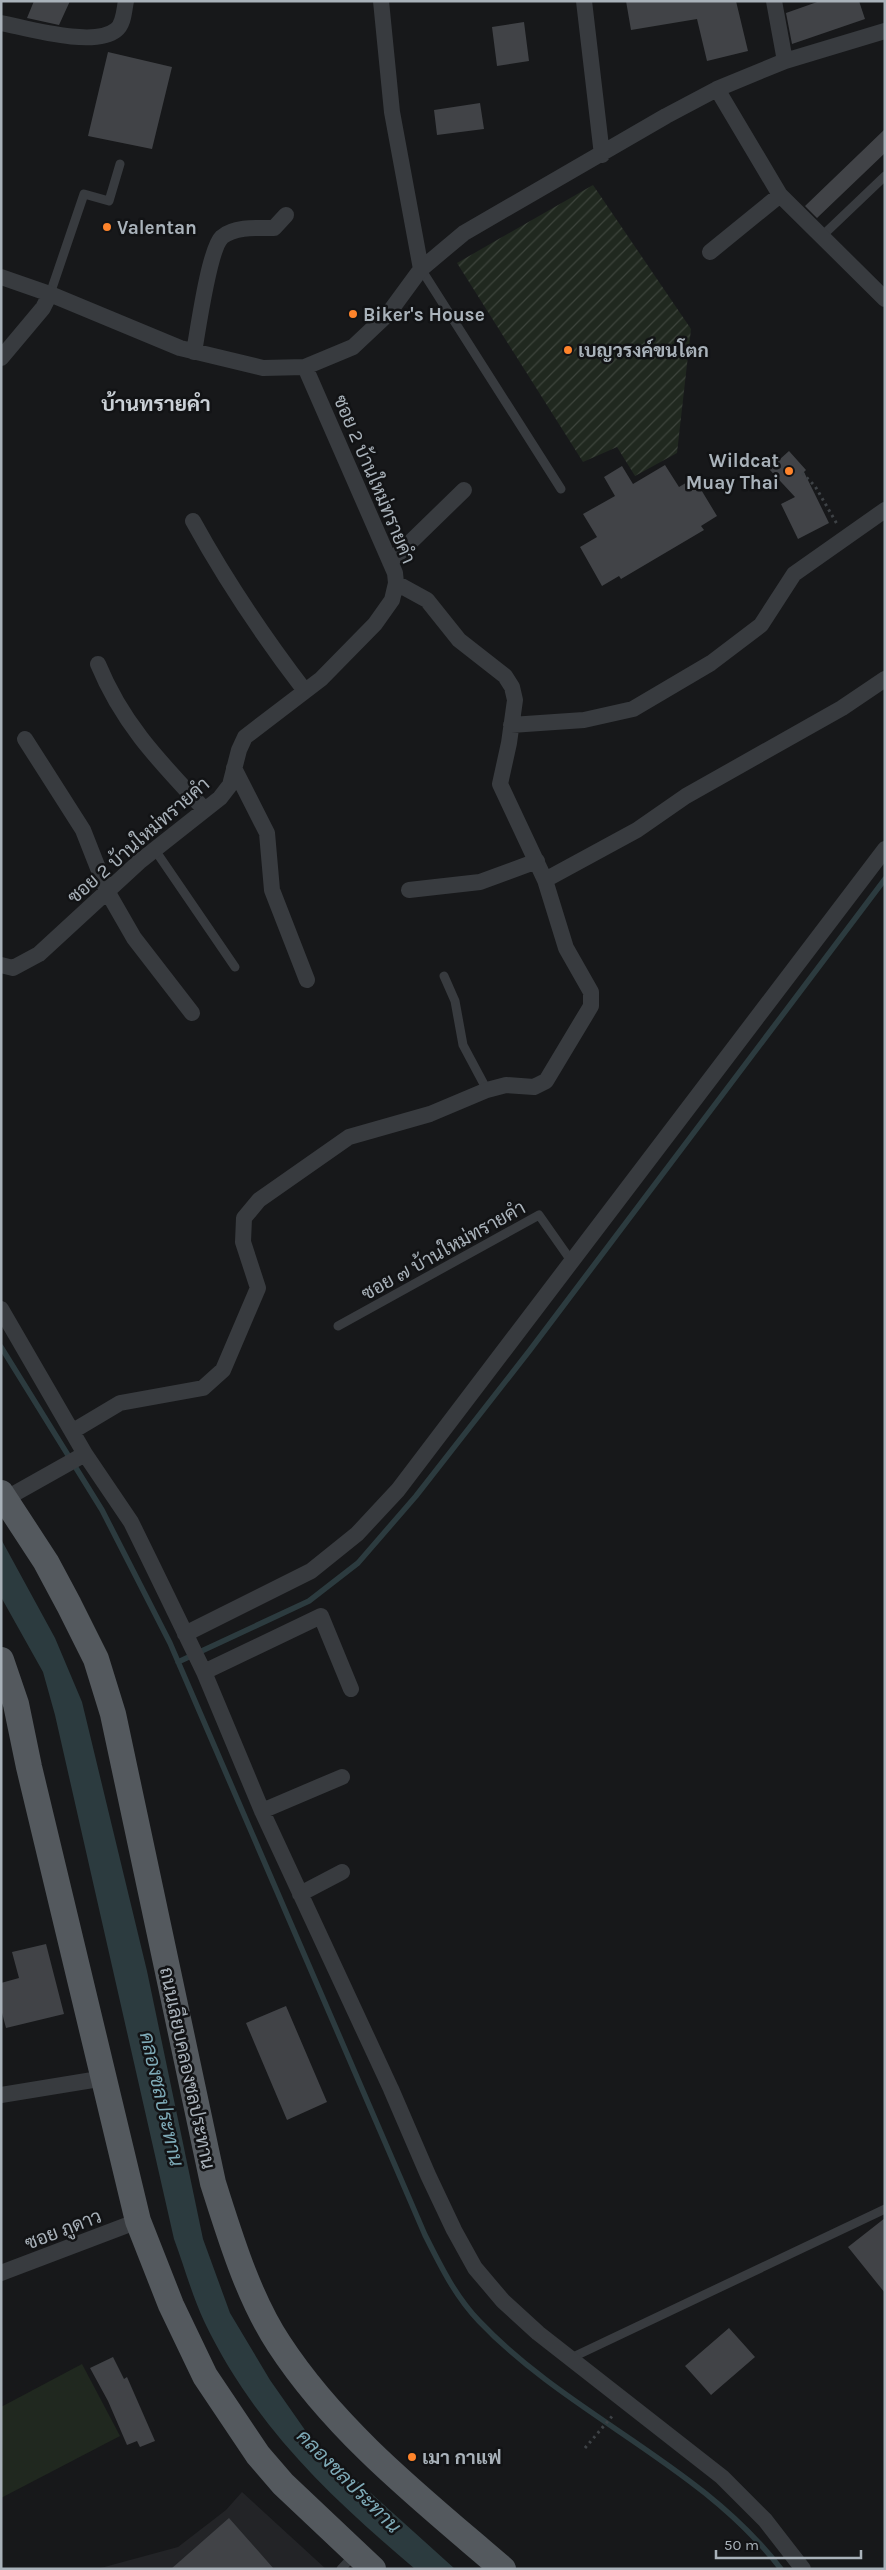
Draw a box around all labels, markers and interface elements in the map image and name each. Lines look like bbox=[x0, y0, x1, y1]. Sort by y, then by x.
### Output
place label: Valentan bbox=[117, 217, 197, 239]
marker: Valentan bbox=[101, 221, 113, 233]
place label: Biker's House bbox=[363, 304, 485, 326]
marker: Biker's House bbox=[347, 308, 359, 320]
place label: เบญวรงค์ขนโตก bbox=[578, 338, 709, 362]
marker: เบญวรงค์ขนโตก bbox=[562, 344, 574, 356]
district label: บ้านทรายคำ bbox=[101, 391, 211, 416]
street label: ซอย 2 บ้านใหม่ทรายคำ bbox=[329, 391, 421, 567]
place label: Wildcat Muay Thai bbox=[686, 450, 779, 494]
marker: Wildcat Muay Thai bbox=[783, 465, 795, 477]
street label: ซอย 2 บ้านใหม่ทรายคำ bbox=[62, 772, 214, 908]
street label: ซอย ๗ บ้านใหม่ทรายคำ bbox=[357, 1195, 529, 1305]
street label: ถนนเลียบคลองชลประทาน bbox=[155, 1965, 221, 2171]
water label: คลองชลประทาน bbox=[135, 2029, 189, 2169]
street label: ซอย ภูดาว bbox=[22, 2205, 105, 2256]
water label: คลองชลประทาน bbox=[292, 2425, 405, 2538]
place label: เมา กาแฟ bbox=[422, 2447, 501, 2469]
marker: เมา กาแฟ bbox=[406, 2451, 418, 2463]
scale bar bbox=[716, 2528, 861, 2560]
text: 50 m bbox=[724, 2536, 759, 2554]

